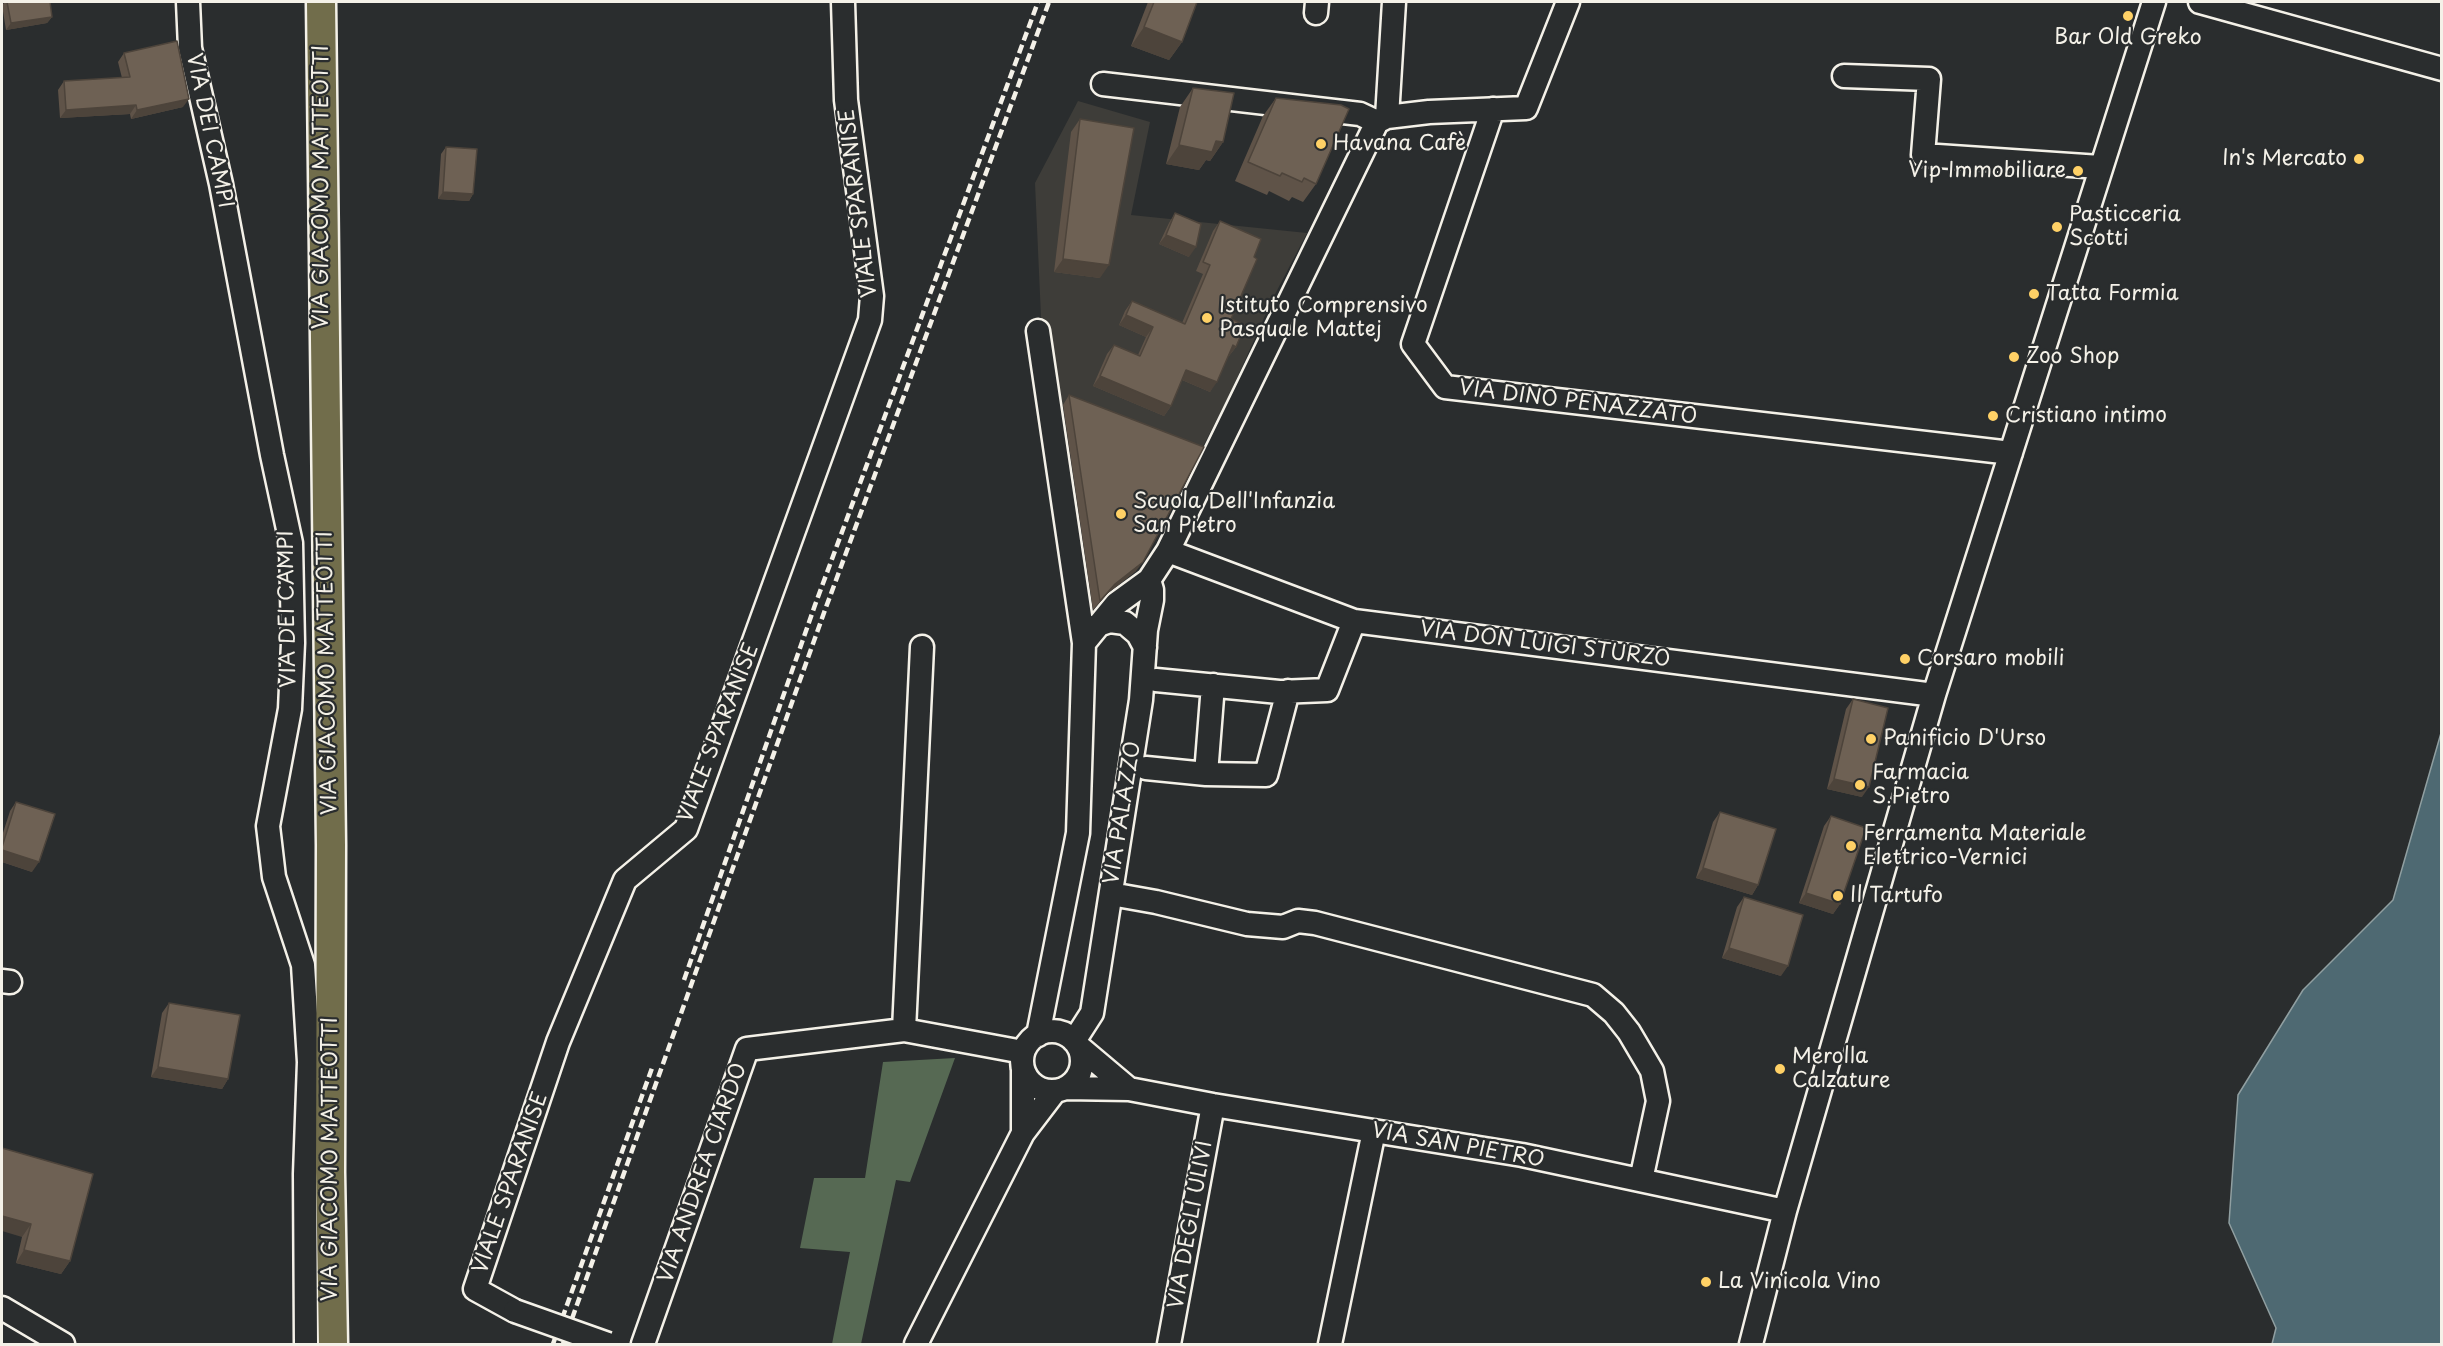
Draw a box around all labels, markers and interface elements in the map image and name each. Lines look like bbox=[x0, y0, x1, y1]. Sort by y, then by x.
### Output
marker: Bar Old Greko bbox=[2121, 9, 2135, 23]
place label: Bar Old Greko bbox=[2054, 25, 2202, 51]
street label: VIA GIACOMO MATTEOTTI bbox=[309, 45, 335, 329]
street label: VIA DEI CAMPI bbox=[180, 51, 238, 211]
street label: VIALE SPARANISE bbox=[835, 107, 883, 299]
place label: Havana Cafè bbox=[1333, 131, 1466, 157]
marker: Havana Cafè bbox=[1314, 137, 1328, 151]
place label: In's Mercato bbox=[2222, 146, 2347, 172]
marker: In's Mercato bbox=[2352, 152, 2366, 166]
place label: Vip Immobiliare bbox=[1908, 158, 2066, 184]
marker: Vip Immobiliare bbox=[2071, 164, 2085, 178]
place label: Pasticceria Scotti bbox=[2069, 202, 2181, 252]
marker: Pasticceria Scotti bbox=[2050, 220, 2064, 234]
place label: Tatta Formia bbox=[2046, 281, 2179, 307]
marker: Tatta Formia bbox=[2027, 287, 2041, 301]
place label: Istituto Comprensivo Pasquale Mattej bbox=[1219, 293, 1428, 343]
marker: Istituto Comprensivo Pasquale Mattej bbox=[1200, 311, 1214, 325]
place label: Zoo Shop bbox=[2026, 344, 2119, 370]
marker: Zoo Shop bbox=[2007, 350, 2021, 364]
street label: VIA DINO PENAZZATO bbox=[1457, 376, 1699, 430]
place label: Cristiano intimo bbox=[2005, 403, 2167, 429]
marker: Cristiano intimo bbox=[1986, 409, 2000, 423]
place label: Scuola Dell'Infanzia San Pietro bbox=[1133, 489, 1335, 539]
marker: Scuola Dell'Infanzia San Pietro bbox=[1114, 507, 1128, 521]
street label: VIA DEI CAMPI bbox=[274, 530, 302, 688]
street label: VIA GIACOMO MATTEOTTI bbox=[313, 531, 343, 815]
street label: VIA DON LUIGI STURZO bbox=[1418, 617, 1672, 673]
street label: VIALE SPARANISE bbox=[673, 640, 765, 826]
place label: Corsaro mobili bbox=[1917, 646, 2065, 672]
marker: Corsaro mobili bbox=[1898, 652, 1912, 666]
place label: Panificio D'Urso bbox=[1883, 726, 2046, 752]
marker: Panificio D'Urso bbox=[1864, 732, 1878, 746]
street label: VIA PALAZZO bbox=[1099, 740, 1147, 886]
place label: Farmacia S.Pietro bbox=[1872, 760, 1969, 810]
marker: Farmacia S.Pietro bbox=[1853, 778, 1867, 792]
place label: Ferramenta Materiale Elettrico-Vernici bbox=[1863, 821, 2087, 871]
marker: Ferramenta Materiale Elettrico-Vernici bbox=[1844, 839, 1858, 853]
place label: Il Tartufo bbox=[1850, 883, 1943, 909]
marker: Il Tartufo bbox=[1831, 889, 1845, 903]
street label: VIA GIACOMO MATTEOTTI bbox=[318, 1017, 344, 1301]
place label: Merolla Calzature bbox=[1792, 1044, 1891, 1094]
street label: VIA ANDREA CIARDO bbox=[654, 1060, 752, 1286]
marker: Merolla Calzature bbox=[1773, 1062, 1787, 1076]
street label: VIALE SPARANISE bbox=[468, 1089, 554, 1277]
street label: VIA SAN PIETRO bbox=[1370, 1118, 1546, 1174]
street label: VIA DEGLI ULIVI bbox=[1164, 1139, 1218, 1311]
place label: La Vinicola Vino bbox=[1718, 1269, 1881, 1295]
marker: La Vinicola Vino bbox=[1699, 1275, 1713, 1289]

